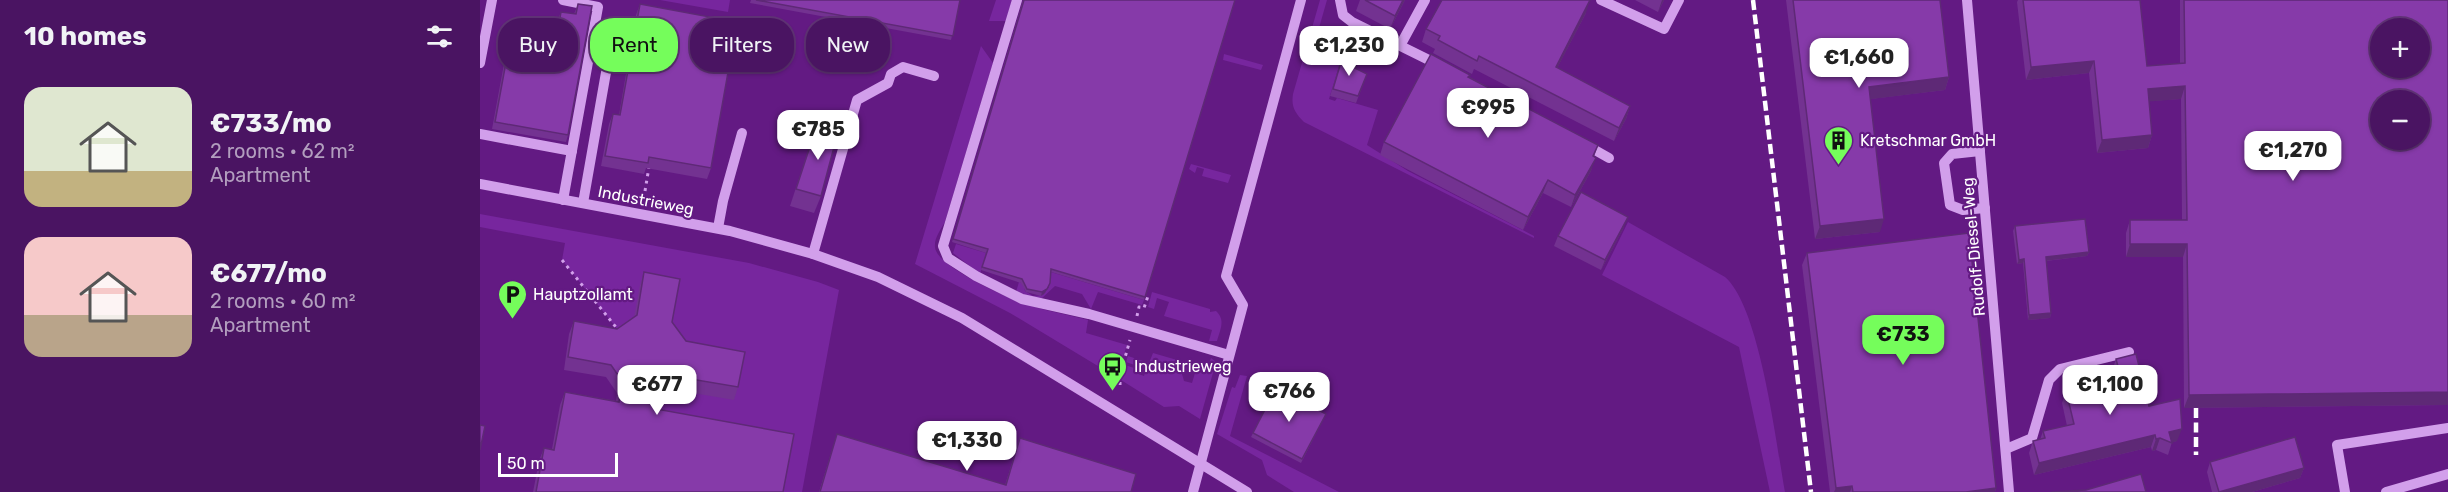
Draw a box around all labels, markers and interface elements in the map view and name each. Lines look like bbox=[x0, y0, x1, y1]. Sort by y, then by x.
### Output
chip: Buy bbox=[498, 18, 578, 72]
chip: Rent bbox=[590, 18, 678, 72]
chip: Filters bbox=[690, 18, 794, 72]
chip: New bbox=[806, 18, 890, 72]
map controls bbox=[2370, 18, 2430, 150]
button: + bbox=[2370, 18, 2430, 78]
icon: filters bbox=[423, 20, 456, 53]
text: 10 homes bbox=[24, 21, 147, 52]
pin: €1,230 bbox=[1300, 26, 1398, 77]
text: €1,230 bbox=[1314, 33, 1384, 57]
pin: €1,660 bbox=[1810, 38, 1908, 89]
text: €1,660 bbox=[1824, 45, 1894, 69]
pin: €995 bbox=[1452, 88, 1524, 139]
button: − bbox=[2370, 90, 2430, 150]
text: €995 bbox=[1461, 95, 1515, 119]
text: €733/mo bbox=[210, 108, 332, 139]
pin: €785 bbox=[782, 110, 854, 161]
icon: home bbox=[72, 111, 144, 183]
text: €785 bbox=[791, 117, 845, 141]
building icon: Kretschmar GmbH bbox=[1823, 124, 1855, 166]
place label: Kretschmar GmbH bbox=[1860, 131, 1996, 150]
pin: €1,270 bbox=[2244, 131, 2342, 182]
text: €1,270 bbox=[2258, 138, 2328, 162]
text: 2 rooms · 62 m² bbox=[210, 139, 355, 163]
text: Apartment bbox=[210, 163, 311, 187]
street label: Rudolf-Diesel-Weg bbox=[1958, 177, 1989, 317]
street label: Industrieweg bbox=[596, 182, 696, 219]
text: €677/mo bbox=[210, 258, 327, 289]
icon: home bbox=[72, 261, 144, 333]
parking icon: Hauptzollamt bbox=[496, 278, 528, 320]
place label: Hauptzollamt bbox=[533, 285, 633, 304]
text: 2 rooms · 60 m² bbox=[210, 289, 356, 313]
text: Apartment bbox=[210, 313, 311, 337]
pin: €733 bbox=[1867, 315, 1939, 366]
text: €733 bbox=[1876, 322, 1930, 346]
bus stop icon: Industrieweg bbox=[1097, 350, 1129, 392]
place label: Industrieweg bbox=[1134, 357, 1231, 376]
pin: €677 bbox=[621, 365, 693, 416]
pin: €1,100 bbox=[2061, 365, 2159, 416]
text: €677 bbox=[632, 372, 682, 396]
pin: €766 bbox=[1253, 372, 1325, 423]
text: €1,100 bbox=[2076, 372, 2144, 396]
text: €766 bbox=[1263, 379, 1315, 403]
pin: €1,330 bbox=[918, 421, 1016, 472]
text: €1,330 bbox=[931, 428, 1003, 452]
scale bar bbox=[498, 450, 618, 478]
text: 50 m bbox=[507, 454, 545, 473]

